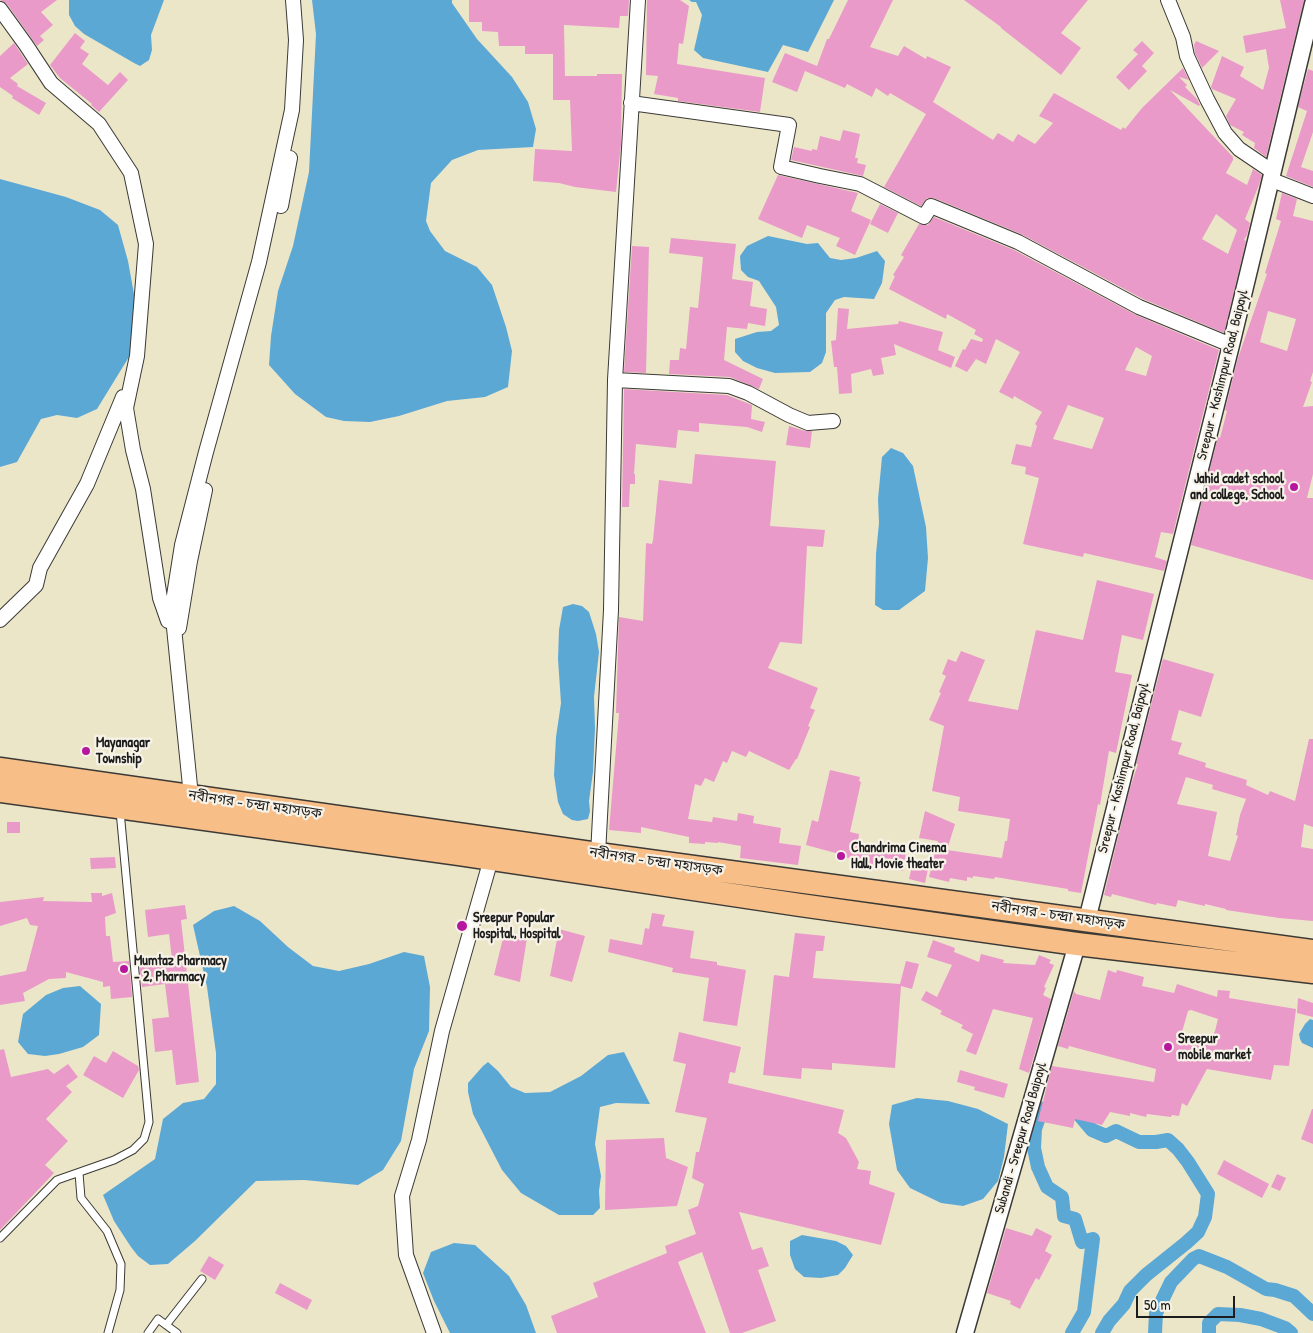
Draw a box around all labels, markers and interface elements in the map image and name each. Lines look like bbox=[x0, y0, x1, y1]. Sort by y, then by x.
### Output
street label: Sreepur - Kashimpur Road, Baipayl bbox=[1194, 288, 1252, 462]
place label: Jahid cadet school and college, School bbox=[1190, 471, 1284, 504]
marker: Jahid cadet school and college, School bbox=[1288, 481, 1300, 493]
street label: Sreepur - Kashimpur Road, Baipayl bbox=[1095, 681, 1153, 855]
place label: Mayanagar Township bbox=[96, 735, 150, 768]
marker: Mayanagar Township bbox=[80, 745, 92, 757]
street label: নবীনগর - চন্দ্রা মহাসড়ক bbox=[187, 787, 323, 823]
place label: Chandrima Cinema Hall, Movie theater bbox=[851, 840, 946, 872]
street label: নবীনগর - চন্দ্রা মহাসড়ক bbox=[588, 844, 724, 880]
marker: Chandrima Cinema Hall, Movie theater bbox=[835, 850, 847, 862]
street label: নবীনগর - চন্দ্রা মহাসড়ক bbox=[990, 898, 1126, 934]
place label: Sreepur Popular Hospital, Hospital bbox=[473, 910, 561, 942]
marker: Sreepur Popular Hospital, Hospital bbox=[455, 919, 469, 933]
place label: Mumtaz Pharmacy - 2, Pharmacy bbox=[134, 953, 227, 986]
marker: Mumtaz Pharmacy - 2, Pharmacy bbox=[118, 963, 130, 975]
place label: Sreepur mobile market bbox=[1178, 1031, 1251, 1064]
marker: Sreepur mobile market bbox=[1162, 1041, 1174, 1053]
street label: Subandi - Sreepur Road Baipayl bbox=[991, 1060, 1051, 1216]
scale bar bbox=[1138, 1286, 1237, 1318]
text: 50 m bbox=[1144, 1294, 1171, 1315]

